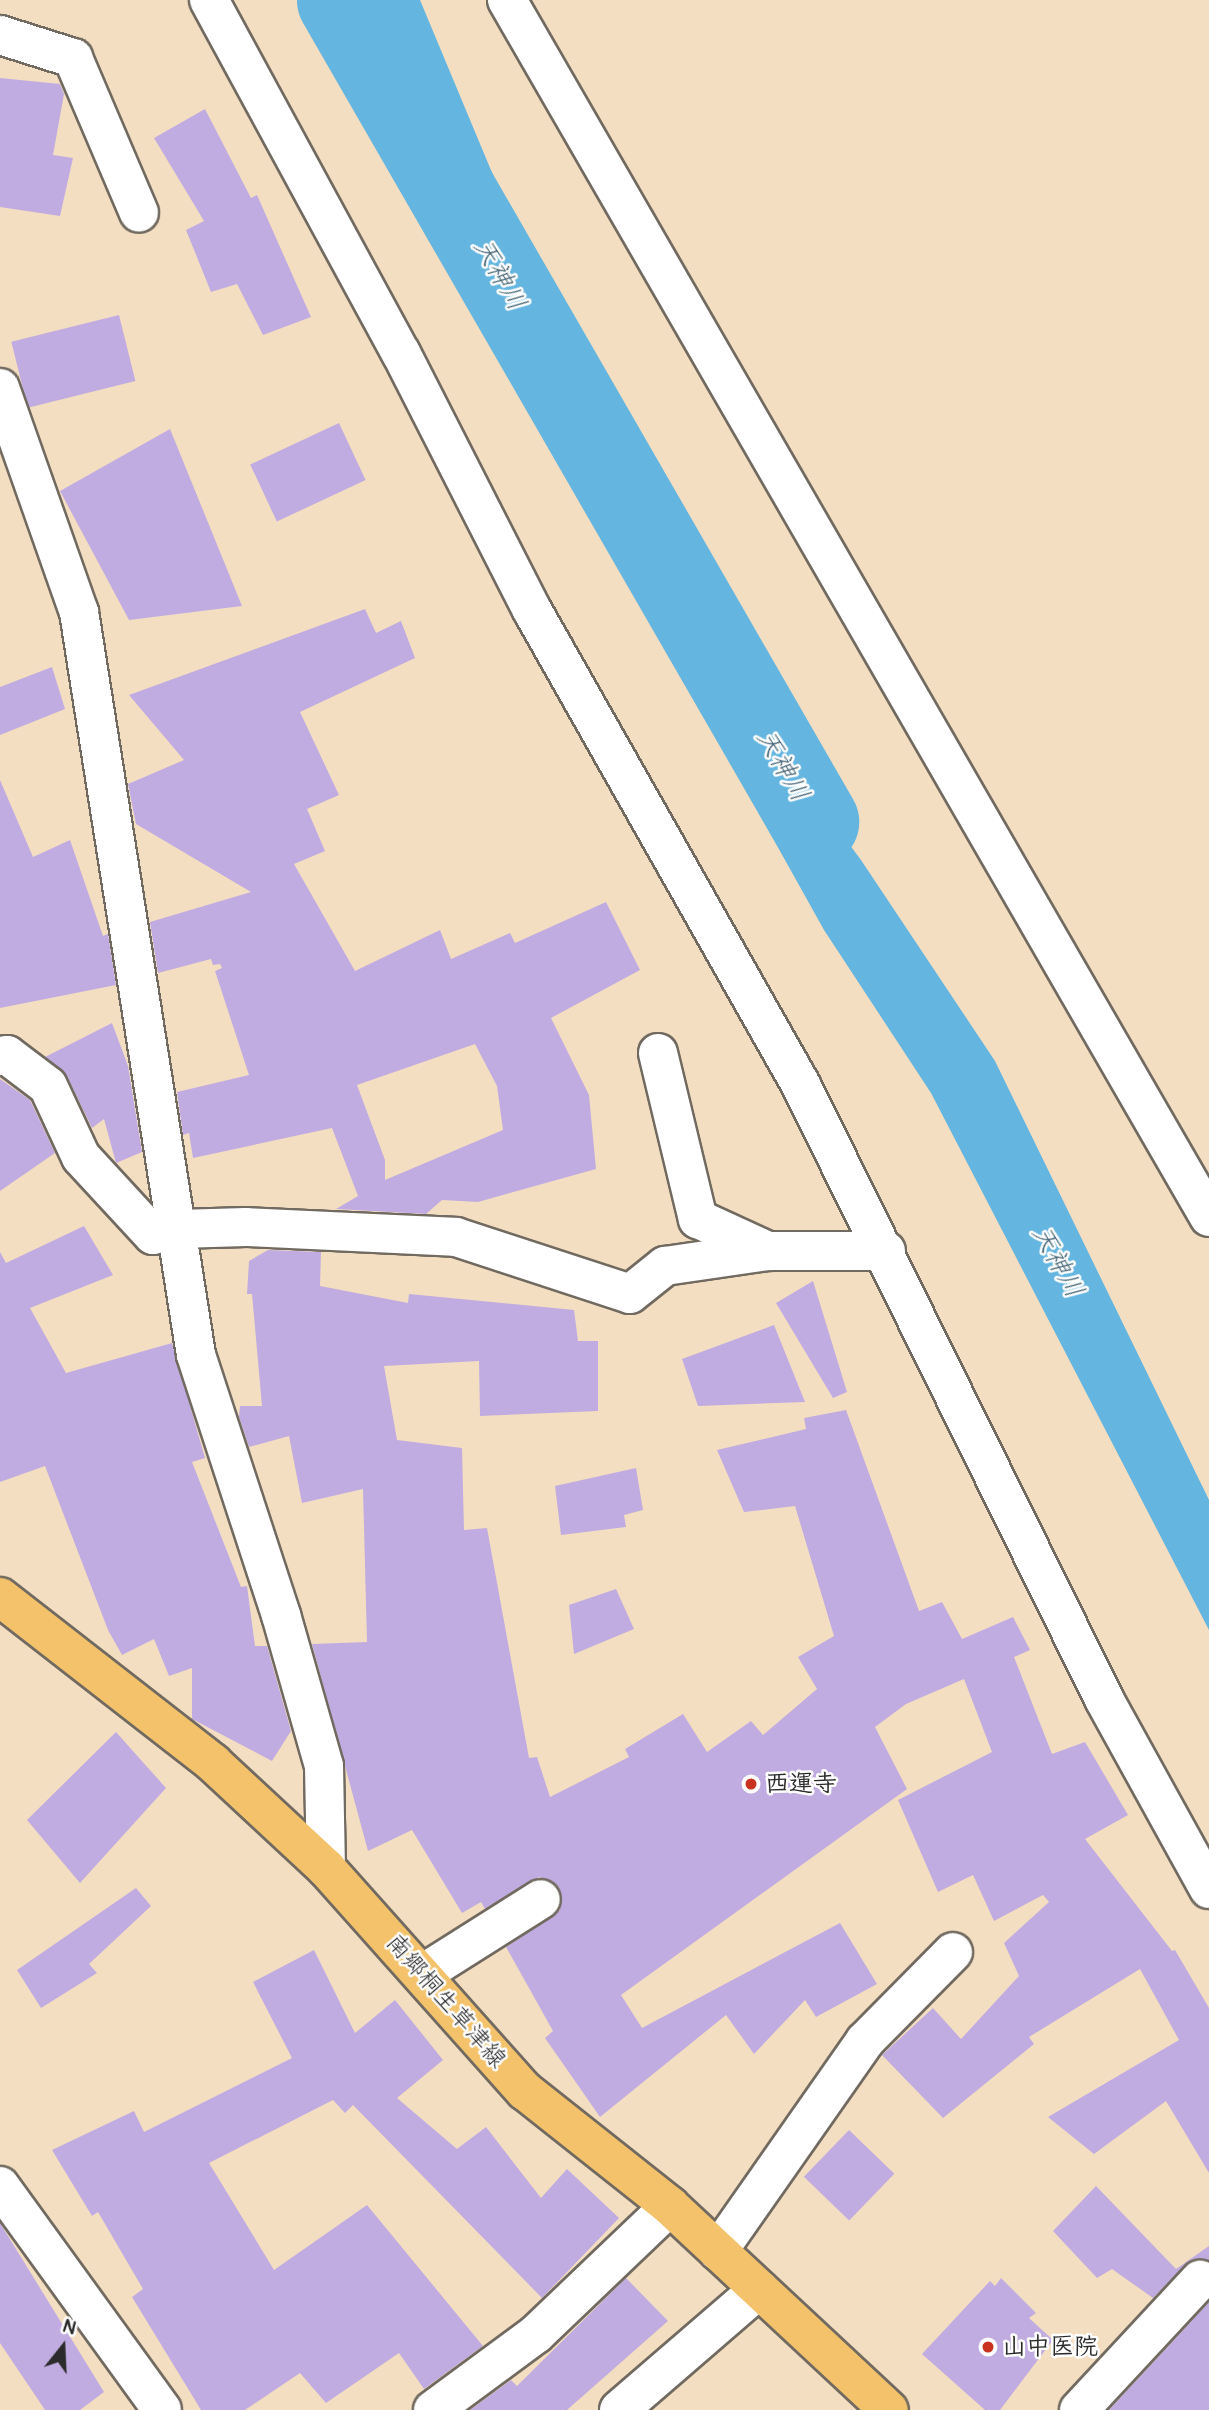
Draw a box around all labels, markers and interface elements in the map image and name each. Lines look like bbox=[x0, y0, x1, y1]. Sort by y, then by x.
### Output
water label: 天神川 bbox=[466, 233, 532, 317]
water label: 天神川 bbox=[749, 724, 815, 808]
water label: 天神川 bbox=[1024, 1220, 1090, 1304]
place label: 西運寺 bbox=[765, 1770, 837, 1798]
marker: 西運寺 bbox=[743, 1776, 759, 1792]
street label: 南郷桐生草津線 bbox=[380, 1928, 512, 2074]
north arrow bbox=[28, 2312, 98, 2382]
text: N bbox=[60, 2314, 79, 2340]
place label: 山中医院 bbox=[1002, 2333, 1098, 2361]
marker: 山中医院 bbox=[980, 2339, 996, 2355]

